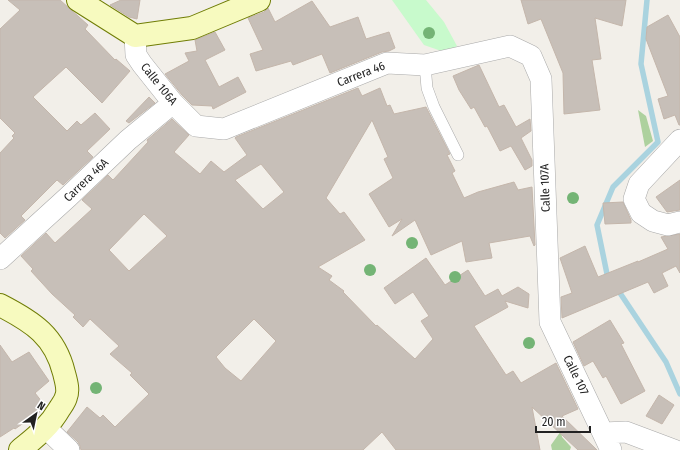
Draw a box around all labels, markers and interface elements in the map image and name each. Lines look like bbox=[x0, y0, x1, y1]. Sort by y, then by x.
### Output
street label: Carrera 46 bbox=[335, 58, 387, 90]
street label: Calle 106A bbox=[138, 60, 181, 108]
street label: Carrera 46A bbox=[61, 155, 112, 205]
street label: Calle 107A bbox=[537, 163, 553, 212]
street label: Calle 107 bbox=[560, 353, 592, 397]
north arrow bbox=[16, 394, 56, 434]
text: N bbox=[35, 399, 47, 413]
scale bar bbox=[536, 408, 590, 434]
text: 20 m bbox=[542, 415, 566, 429]

